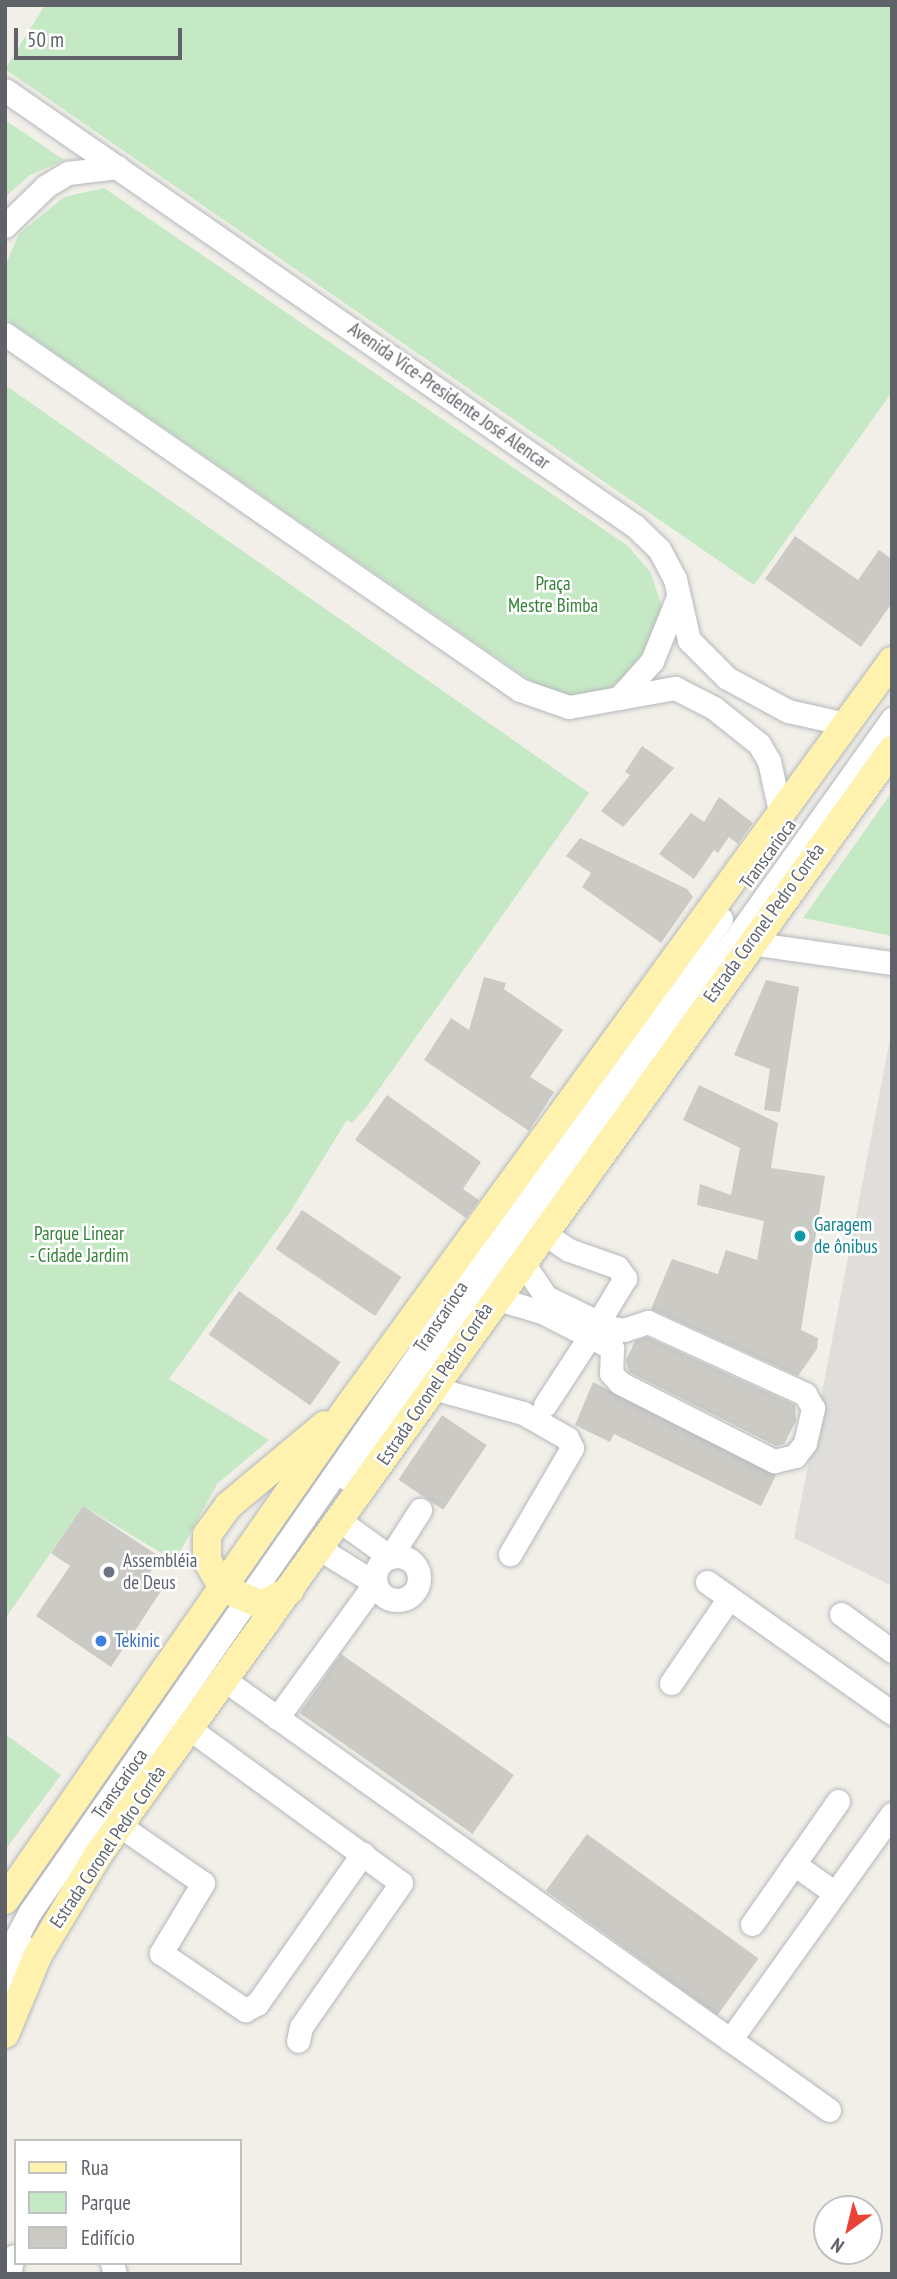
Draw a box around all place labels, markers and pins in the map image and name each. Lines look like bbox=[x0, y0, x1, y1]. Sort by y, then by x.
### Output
place label: Garagem de ônibus bbox=[814, 1214, 878, 1258]
marker: Garagem de ônibus bbox=[792, 1228, 808, 1244]
place label: Assembléia de Deus bbox=[123, 1550, 197, 1594]
marker: Assembléia de Deus bbox=[101, 1564, 117, 1580]
place label: Tekinic bbox=[115, 1630, 160, 1652]
marker: Tekinic bbox=[93, 1633, 109, 1649]

